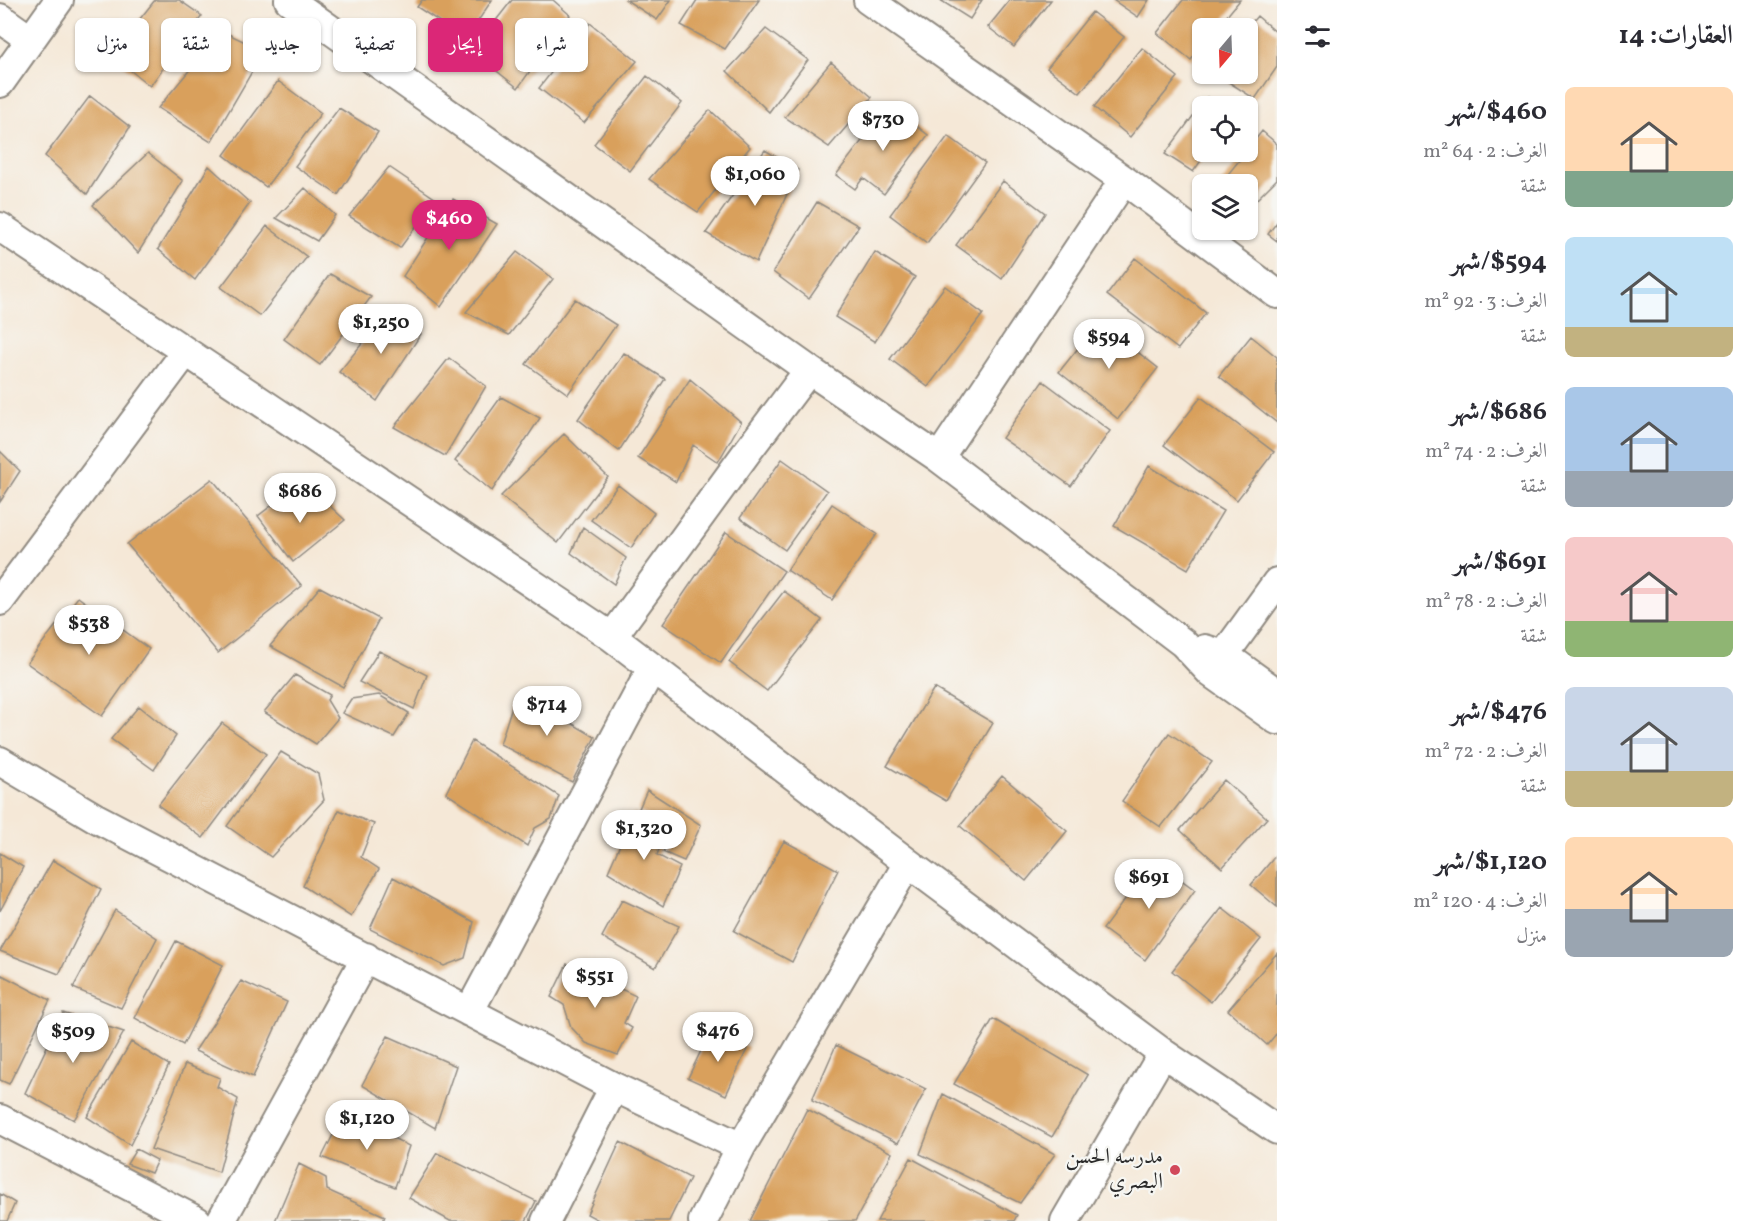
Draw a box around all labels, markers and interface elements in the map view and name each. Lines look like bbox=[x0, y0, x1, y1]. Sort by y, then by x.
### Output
chip: منزل bbox=[75, 18, 149, 72]
chip: شقة bbox=[161, 18, 231, 72]
chip: جديد bbox=[243, 18, 321, 72]
chip: تصفية bbox=[333, 18, 416, 72]
chip: إيجار bbox=[428, 18, 503, 72]
chip: شراء bbox=[515, 18, 588, 72]
north arrow bbox=[1192, 18, 1258, 84]
map controls bbox=[1192, 18, 1258, 240]
text: العقارات: 14 bbox=[1619, 18, 1733, 54]
icon: filters bbox=[1301, 20, 1334, 53]
text: $460/شهر bbox=[1447, 94, 1547, 130]
button: locate bbox=[1192, 96, 1258, 162]
pin: $730 bbox=[847, 101, 919, 152]
text: $730 bbox=[862, 106, 904, 134]
icon: home bbox=[1613, 111, 1685, 183]
text: الغرف: 2 · 64 m² bbox=[1423, 138, 1547, 166]
pin: $1,060 bbox=[706, 156, 804, 207]
text: $1,060 bbox=[725, 161, 785, 189]
text: شقة bbox=[1521, 173, 1547, 201]
button: layers bbox=[1192, 174, 1258, 240]
pin: $460 bbox=[413, 200, 485, 251]
text: $460 bbox=[426, 205, 472, 233]
text: $594/شهر bbox=[1451, 244, 1547, 280]
icon: home bbox=[1613, 261, 1685, 333]
text: الغرف: 3 · 92 m² bbox=[1424, 288, 1547, 316]
pin: $1,250 bbox=[332, 304, 430, 355]
text: $1,250 bbox=[352, 309, 410, 337]
pin: $594 bbox=[1073, 319, 1145, 370]
text: شقة bbox=[1521, 323, 1547, 351]
text: $594 bbox=[1087, 324, 1131, 352]
text: $686/شهر bbox=[1450, 394, 1547, 430]
icon: home bbox=[1613, 411, 1685, 483]
text: الغرف: 2 · 74 m² bbox=[1425, 438, 1547, 466]
pin: $686 bbox=[264, 473, 336, 524]
text: شقة bbox=[1521, 473, 1547, 501]
text: $686 bbox=[278, 478, 322, 506]
text: $691/شهر bbox=[1454, 544, 1547, 580]
icon: home bbox=[1613, 561, 1685, 633]
text: الغرف: 2 · 78 m² bbox=[1426, 588, 1547, 616]
pin: $538 bbox=[53, 605, 125, 656]
text: $538 bbox=[68, 610, 110, 638]
text: شقة bbox=[1521, 623, 1547, 651]
pin: $714 bbox=[511, 686, 583, 737]
text: $714 bbox=[527, 691, 567, 719]
text: $476/شهر bbox=[1451, 694, 1547, 730]
icon: home bbox=[1613, 711, 1685, 783]
text: الغرف: 2 · 72 m² bbox=[1425, 738, 1547, 766]
text: شقة bbox=[1521, 773, 1547, 801]
pin: $1,320 bbox=[595, 810, 693, 861]
text: $1,320 bbox=[615, 815, 673, 843]
text: $1,120/شهر bbox=[1435, 844, 1547, 880]
pin: $691 bbox=[1113, 859, 1185, 910]
icon: home bbox=[1613, 861, 1685, 933]
text: $691 bbox=[1128, 864, 1170, 892]
text: الغرف: 4 · 120 m² bbox=[1413, 888, 1547, 916]
text: منزل bbox=[1516, 923, 1547, 951]
pin: $551 bbox=[559, 958, 631, 1009]
text: $551 bbox=[576, 963, 614, 991]
pin: $476 bbox=[682, 1012, 754, 1063]
pin: $509 bbox=[37, 1013, 109, 1064]
text: $476 bbox=[696, 1017, 740, 1045]
text: $509 bbox=[51, 1018, 95, 1046]
pin: $1,120 bbox=[318, 1100, 416, 1151]
text: $1,120 bbox=[339, 1105, 395, 1133]
place label: مدرسه الحسن البصري bbox=[1065, 1142, 1163, 1198]
marker: مدرسه الحسن البصري bbox=[1168, 1163, 1182, 1177]

